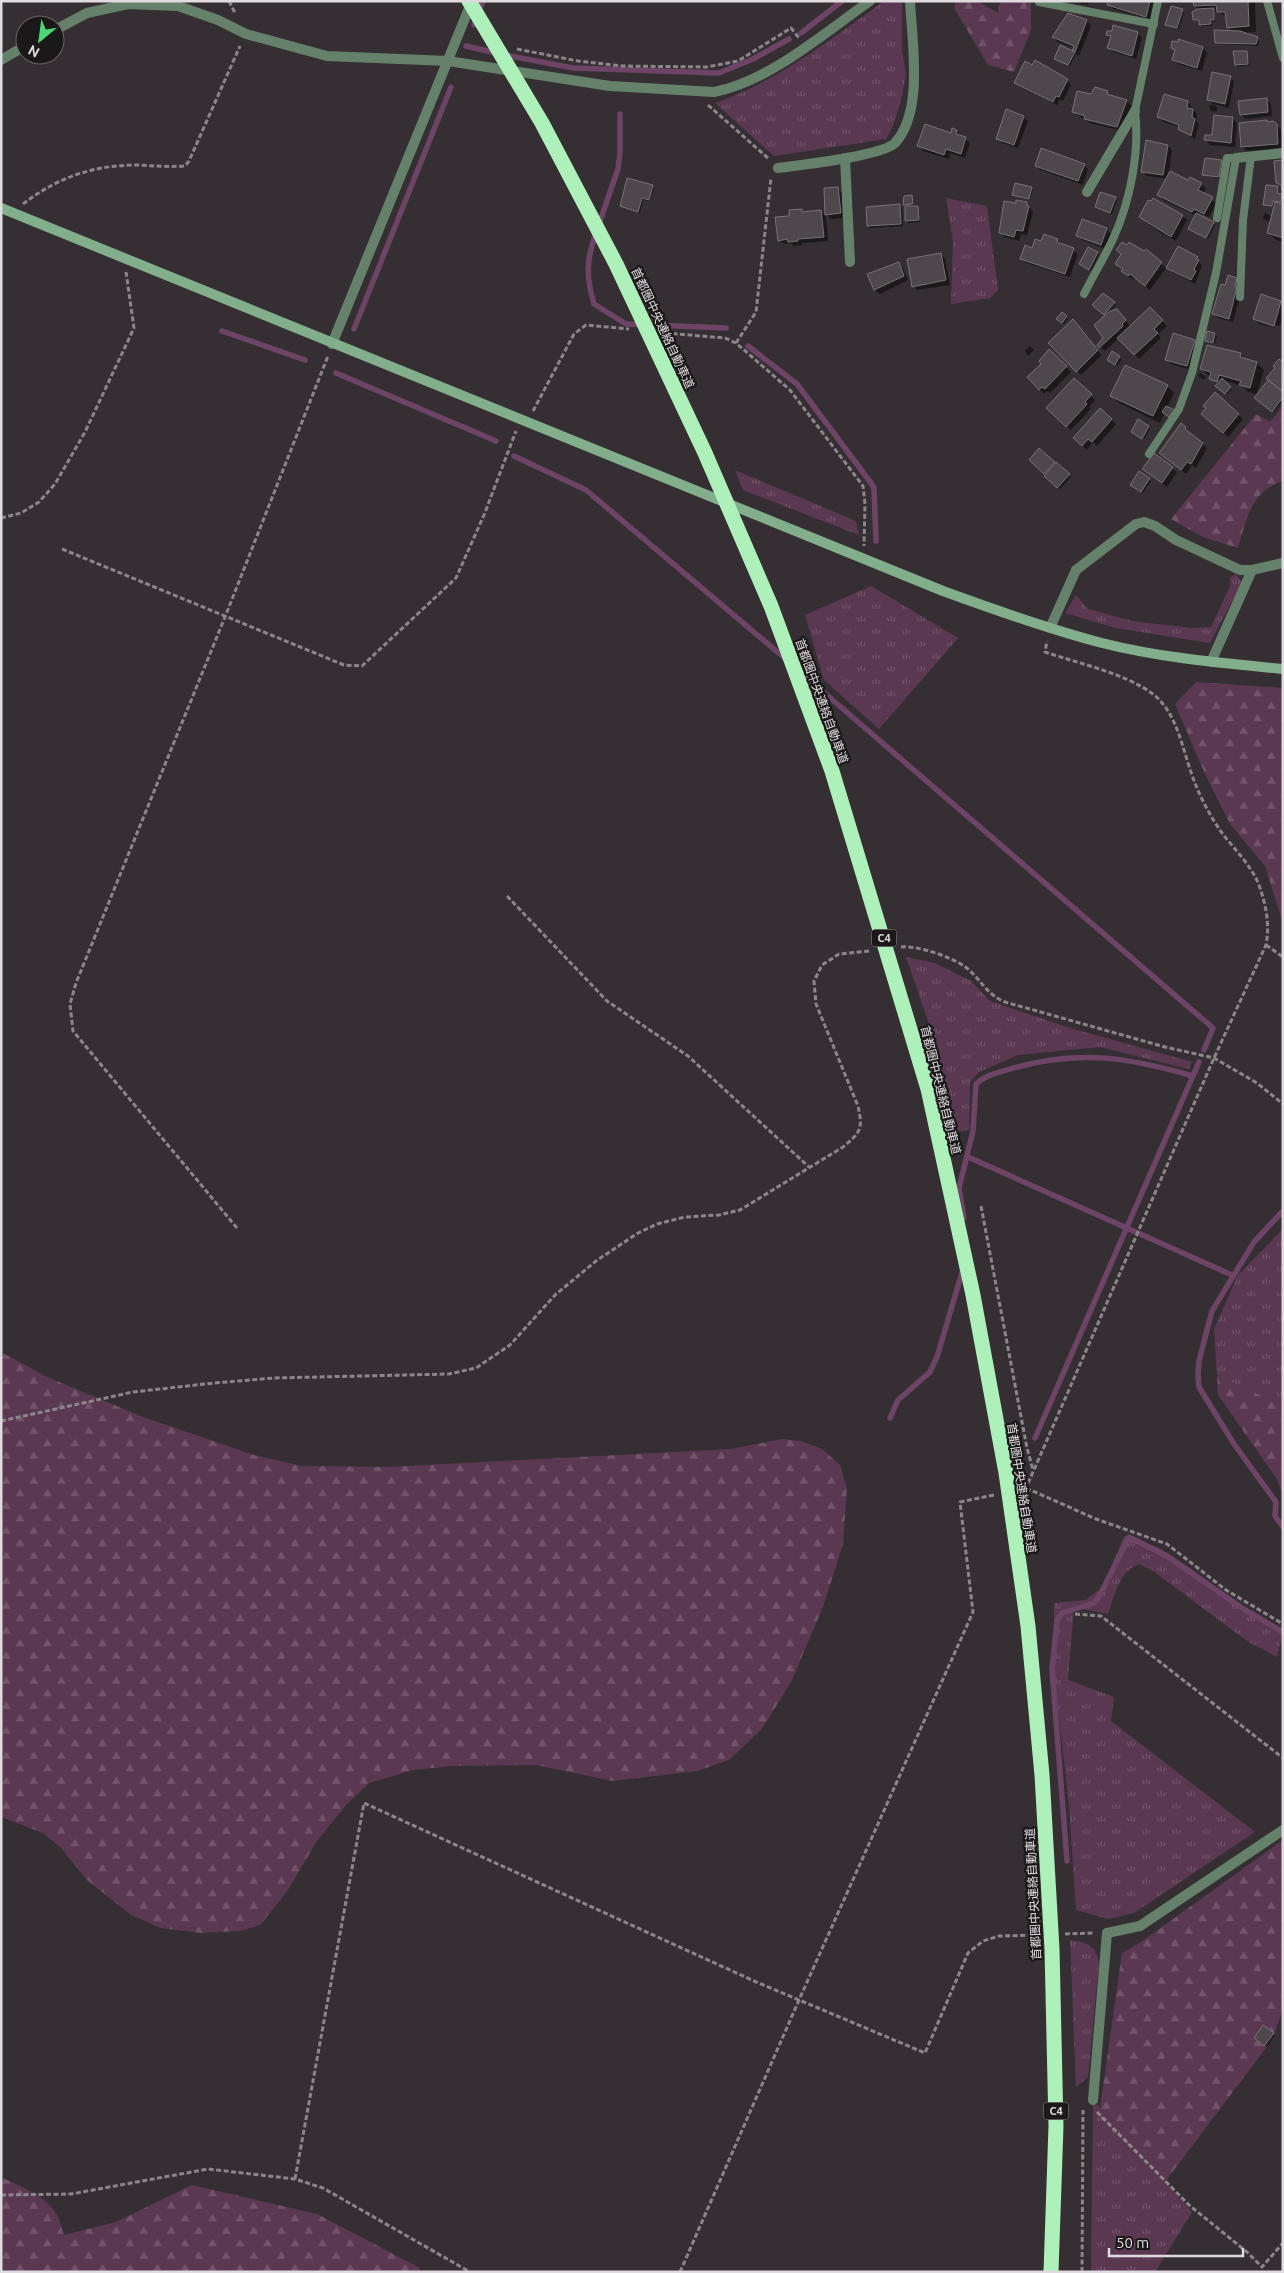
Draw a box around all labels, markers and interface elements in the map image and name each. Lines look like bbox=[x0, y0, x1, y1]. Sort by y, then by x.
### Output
north arrow bbox=[15, 15, 65, 65]
text: N bbox=[25, 42, 42, 61]
street label: 首都圏中央連絡自動車道 bbox=[629, 265, 697, 391]
street label: 首都圏中央連絡自動車道 bbox=[793, 637, 851, 765]
road number: C4 bbox=[872, 930, 896, 946]
street label: 首都圏中央連絡自動車道 bbox=[919, 1024, 963, 1156]
street label: 首都圏中央連絡自動車道 bbox=[1005, 1422, 1039, 1554]
street label: 首都圏中央連絡自動車道 bbox=[1023, 1828, 1043, 1960]
road number: C4 bbox=[1044, 2102, 1068, 2120]
scale bar bbox=[1109, 2226, 1243, 2258]
text: 50 m bbox=[1116, 2234, 1149, 2251]

